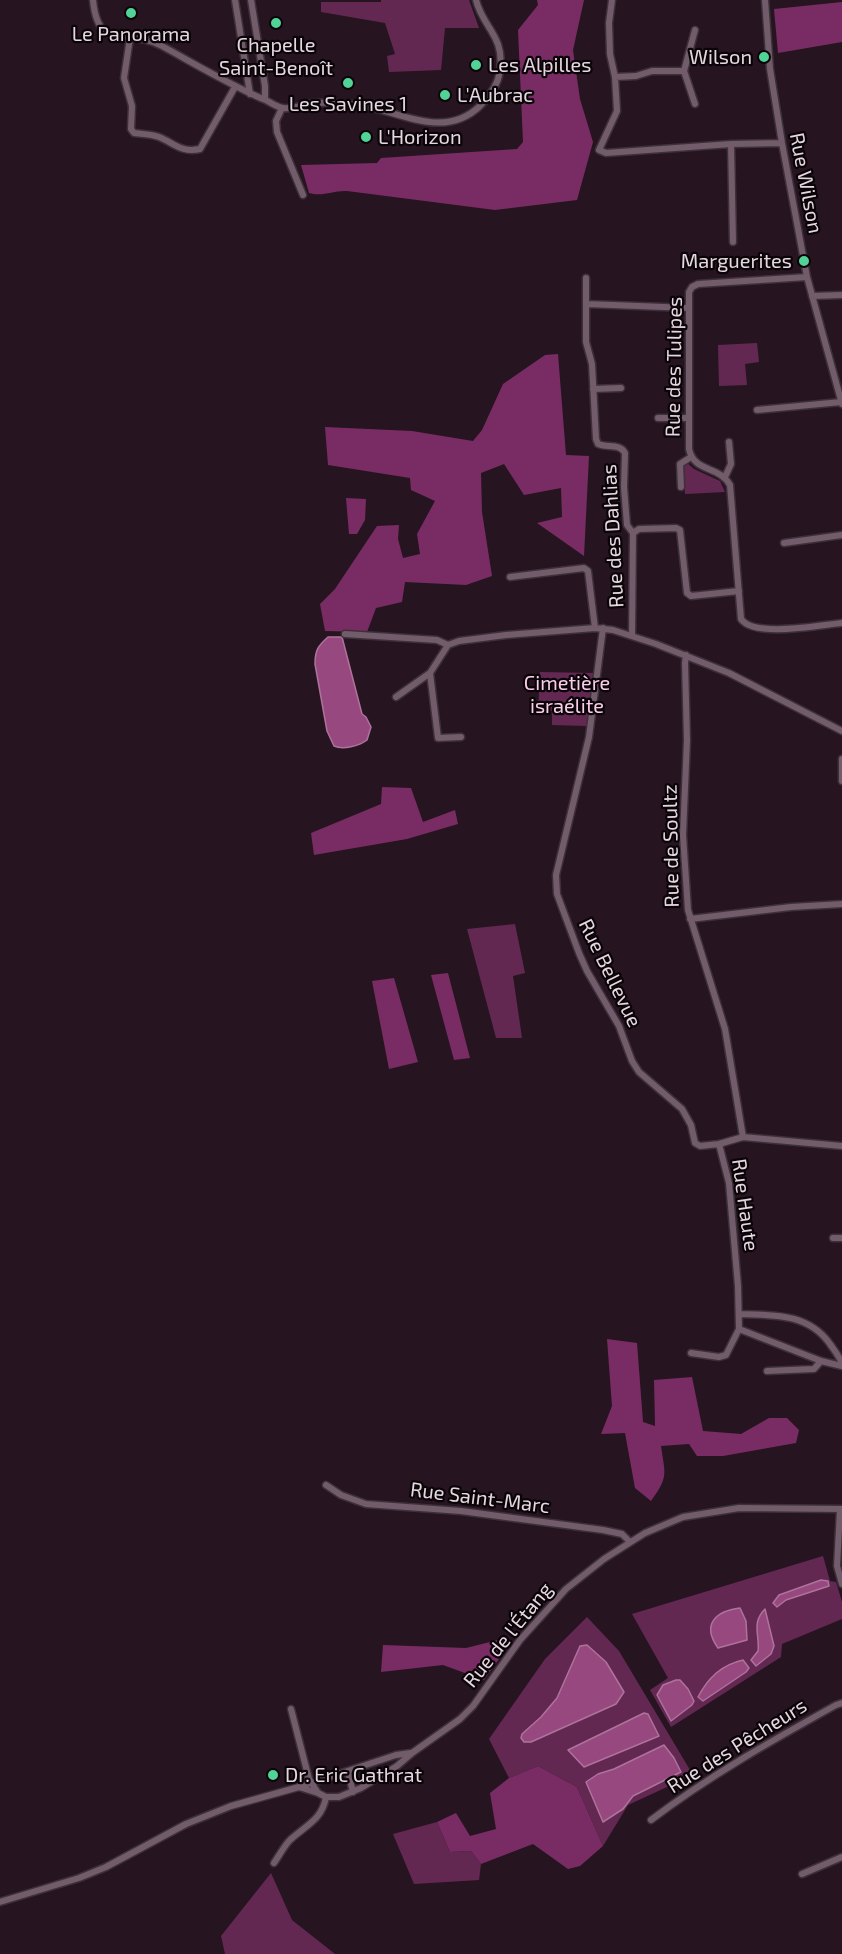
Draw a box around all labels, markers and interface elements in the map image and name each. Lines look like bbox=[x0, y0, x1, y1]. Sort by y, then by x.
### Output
marker: Le Panorama bbox=[124, 6, 138, 20]
marker: Chapelle Saint-Benoît bbox=[269, 16, 283, 30]
place label: Le Panorama bbox=[72, 22, 190, 46]
place label: Chapelle Saint-Benoît bbox=[219, 33, 333, 80]
place label: Wilson bbox=[689, 45, 752, 69]
marker: Wilson bbox=[757, 50, 771, 64]
place label: Les Alpilles bbox=[488, 53, 591, 77]
marker: Les Alpilles bbox=[469, 58, 483, 72]
marker: Les Savines 1 bbox=[341, 76, 355, 90]
place label: L'Aubrac bbox=[457, 83, 533, 107]
marker: L'Aubrac bbox=[438, 88, 452, 102]
place label: Les Savines 1 bbox=[289, 92, 407, 116]
place label: L'Horizon bbox=[378, 125, 462, 149]
marker: L'Horizon bbox=[359, 130, 373, 144]
street label: Rue Wilson bbox=[784, 131, 828, 235]
place label: Marguerites bbox=[681, 249, 792, 273]
marker: Marguerites bbox=[797, 254, 811, 268]
street label: Rue des Tulipes bbox=[661, 297, 687, 437]
street label: Rue des Dahlias bbox=[597, 464, 629, 608]
park label: Cimetière israélite bbox=[524, 671, 610, 718]
street label: Rue de Soultz bbox=[658, 784, 684, 908]
street label: Rue Bellevue bbox=[573, 915, 647, 1031]
street label: Rue Haute bbox=[727, 1157, 763, 1253]
street label: Rue Saint-Marc bbox=[409, 1478, 551, 1518]
street label: Rue de l'Étang bbox=[458, 1578, 558, 1692]
street label: Rue des Pêcheurs bbox=[663, 1693, 811, 1799]
place label: Dr. Eric Gathrat bbox=[285, 1763, 422, 1787]
marker: Dr. Eric Gathrat bbox=[266, 1768, 280, 1782]

